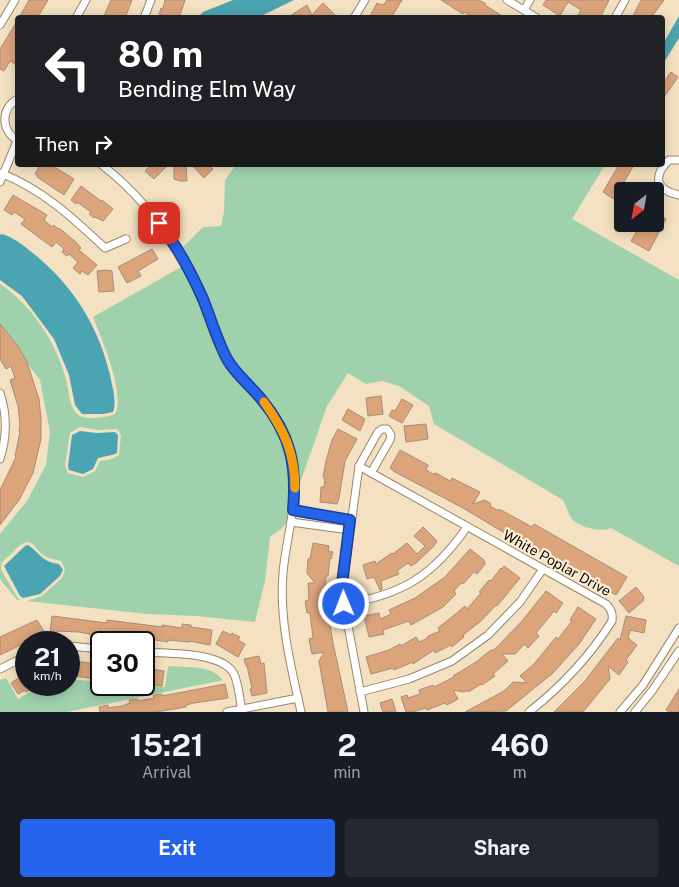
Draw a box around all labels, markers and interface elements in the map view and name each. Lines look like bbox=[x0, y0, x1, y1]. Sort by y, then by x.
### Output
text: 80 m bbox=[118, 34, 203, 75]
icon: left bbox=[35, 35, 100, 100]
text: Bending Elm Way bbox=[118, 76, 296, 102]
icon: right bbox=[89, 130, 117, 158]
text: Then bbox=[35, 133, 79, 155]
north arrow bbox=[614, 182, 664, 232]
map controls bbox=[614, 182, 664, 232]
pin bbox=[138, 202, 180, 244]
icon: arrive bbox=[145, 209, 173, 237]
street label: White Poplar Drive bbox=[500, 527, 614, 599]
position arrow bbox=[317, 577, 369, 629]
speed limit sign: 30 bbox=[90, 631, 155, 696]
text: 21 bbox=[34, 642, 61, 672]
text: km/h bbox=[33, 669, 62, 683]
text: 15:21 bbox=[130, 727, 204, 763]
text: 2 bbox=[337, 727, 356, 763]
text: 460 bbox=[490, 727, 549, 763]
text: Arrival bbox=[142, 763, 191, 782]
text: min bbox=[333, 763, 361, 782]
text: m bbox=[513, 763, 527, 782]
button: Exit bbox=[20, 819, 335, 877]
button: Share bbox=[345, 819, 659, 877]

